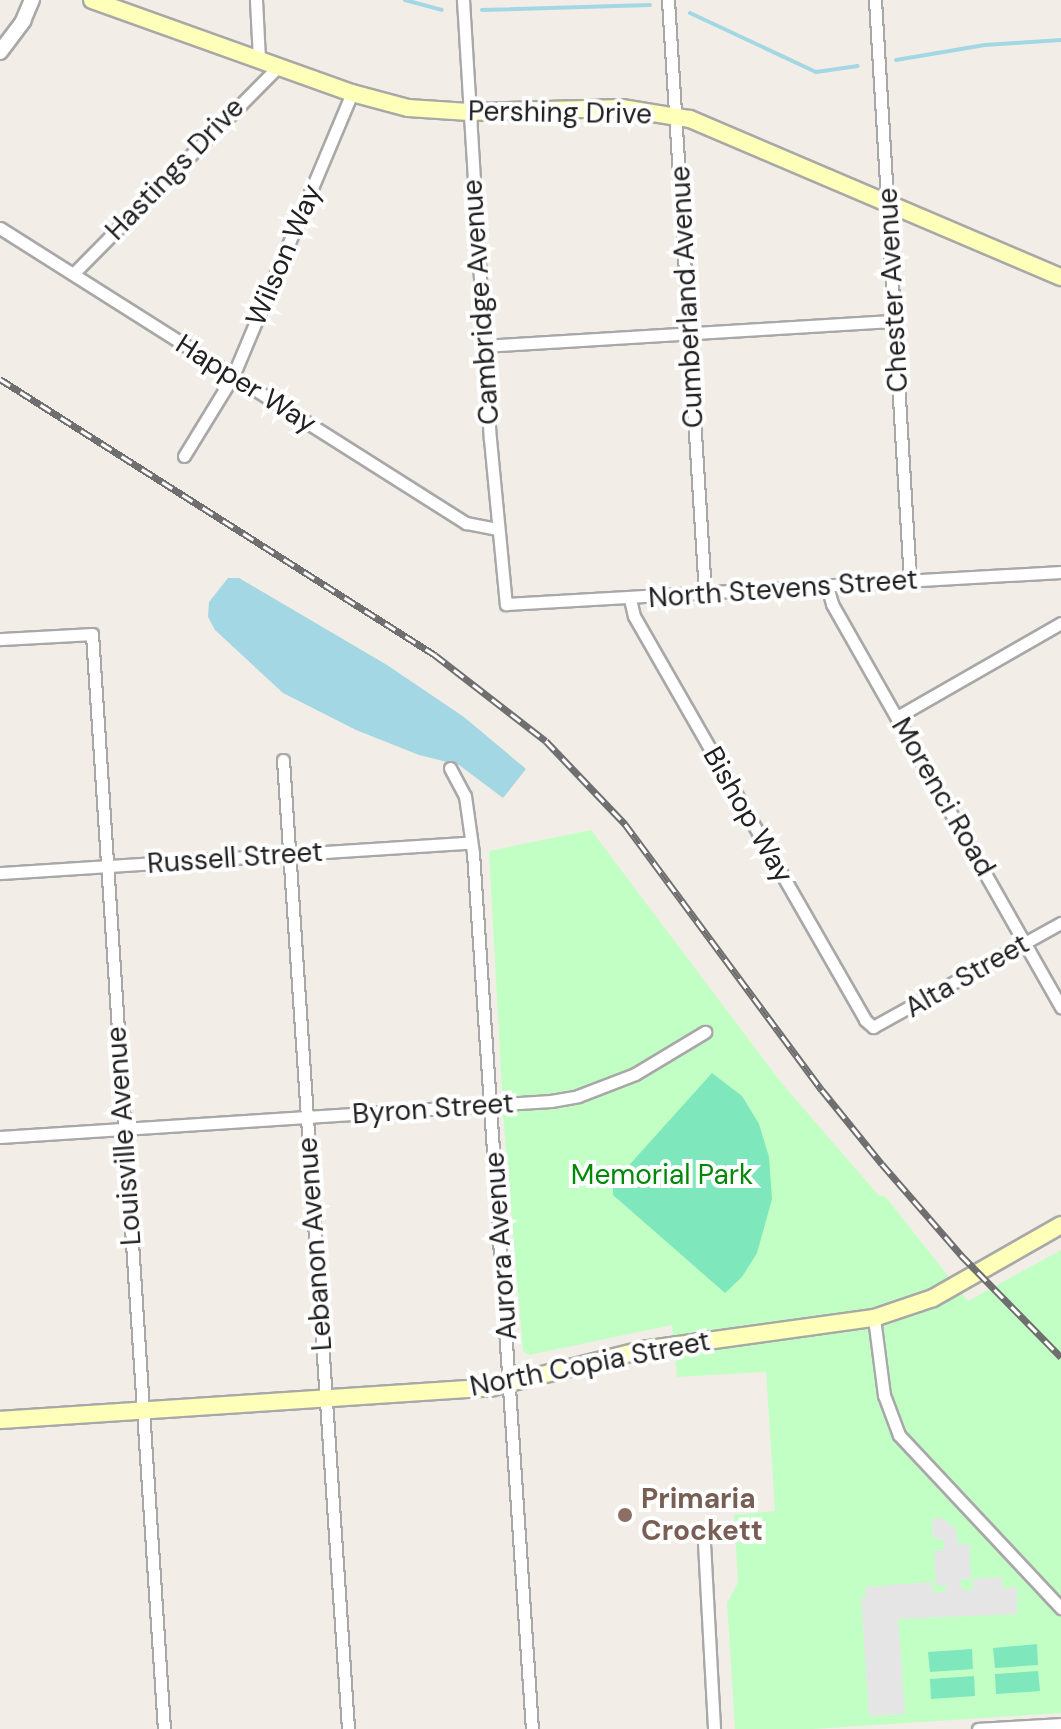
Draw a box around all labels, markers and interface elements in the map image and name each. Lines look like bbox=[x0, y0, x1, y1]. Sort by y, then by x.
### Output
street label: Hastings Drive bbox=[99, 91, 251, 247]
street label: Pershing Drive bbox=[468, 95, 652, 131]
street label: Cumberland Avenue bbox=[663, 165, 711, 429]
street label: Cambridge Avenue bbox=[456, 178, 506, 426]
street label: Wilson Way bbox=[239, 179, 329, 331]
street label: Chester Avenue bbox=[871, 187, 915, 393]
street label: Happer Way bbox=[170, 328, 322, 440]
street label: North Stevens Street bbox=[647, 563, 919, 615]
street label: Morenci Road bbox=[884, 712, 1002, 882]
street label: Bishop Way bbox=[696, 741, 800, 889]
street label: Russell Street bbox=[146, 835, 324, 881]
street label: Alta Street bbox=[899, 927, 1035, 1025]
street label: Louisville Avenue bbox=[100, 1025, 148, 1247]
street label: Byron Street bbox=[351, 1087, 515, 1131]
street label: Lebanon Avenue bbox=[291, 1136, 339, 1352]
street label: Aurora Avenue bbox=[478, 1151, 524, 1341]
park label: Memorial Park bbox=[571, 1158, 753, 1192]
street label: North Copia Street bbox=[467, 1324, 713, 1404]
place label: Primaria Crockett bbox=[641, 1482, 763, 1548]
marker: Primaria Crockett bbox=[616, 1506, 634, 1524]

